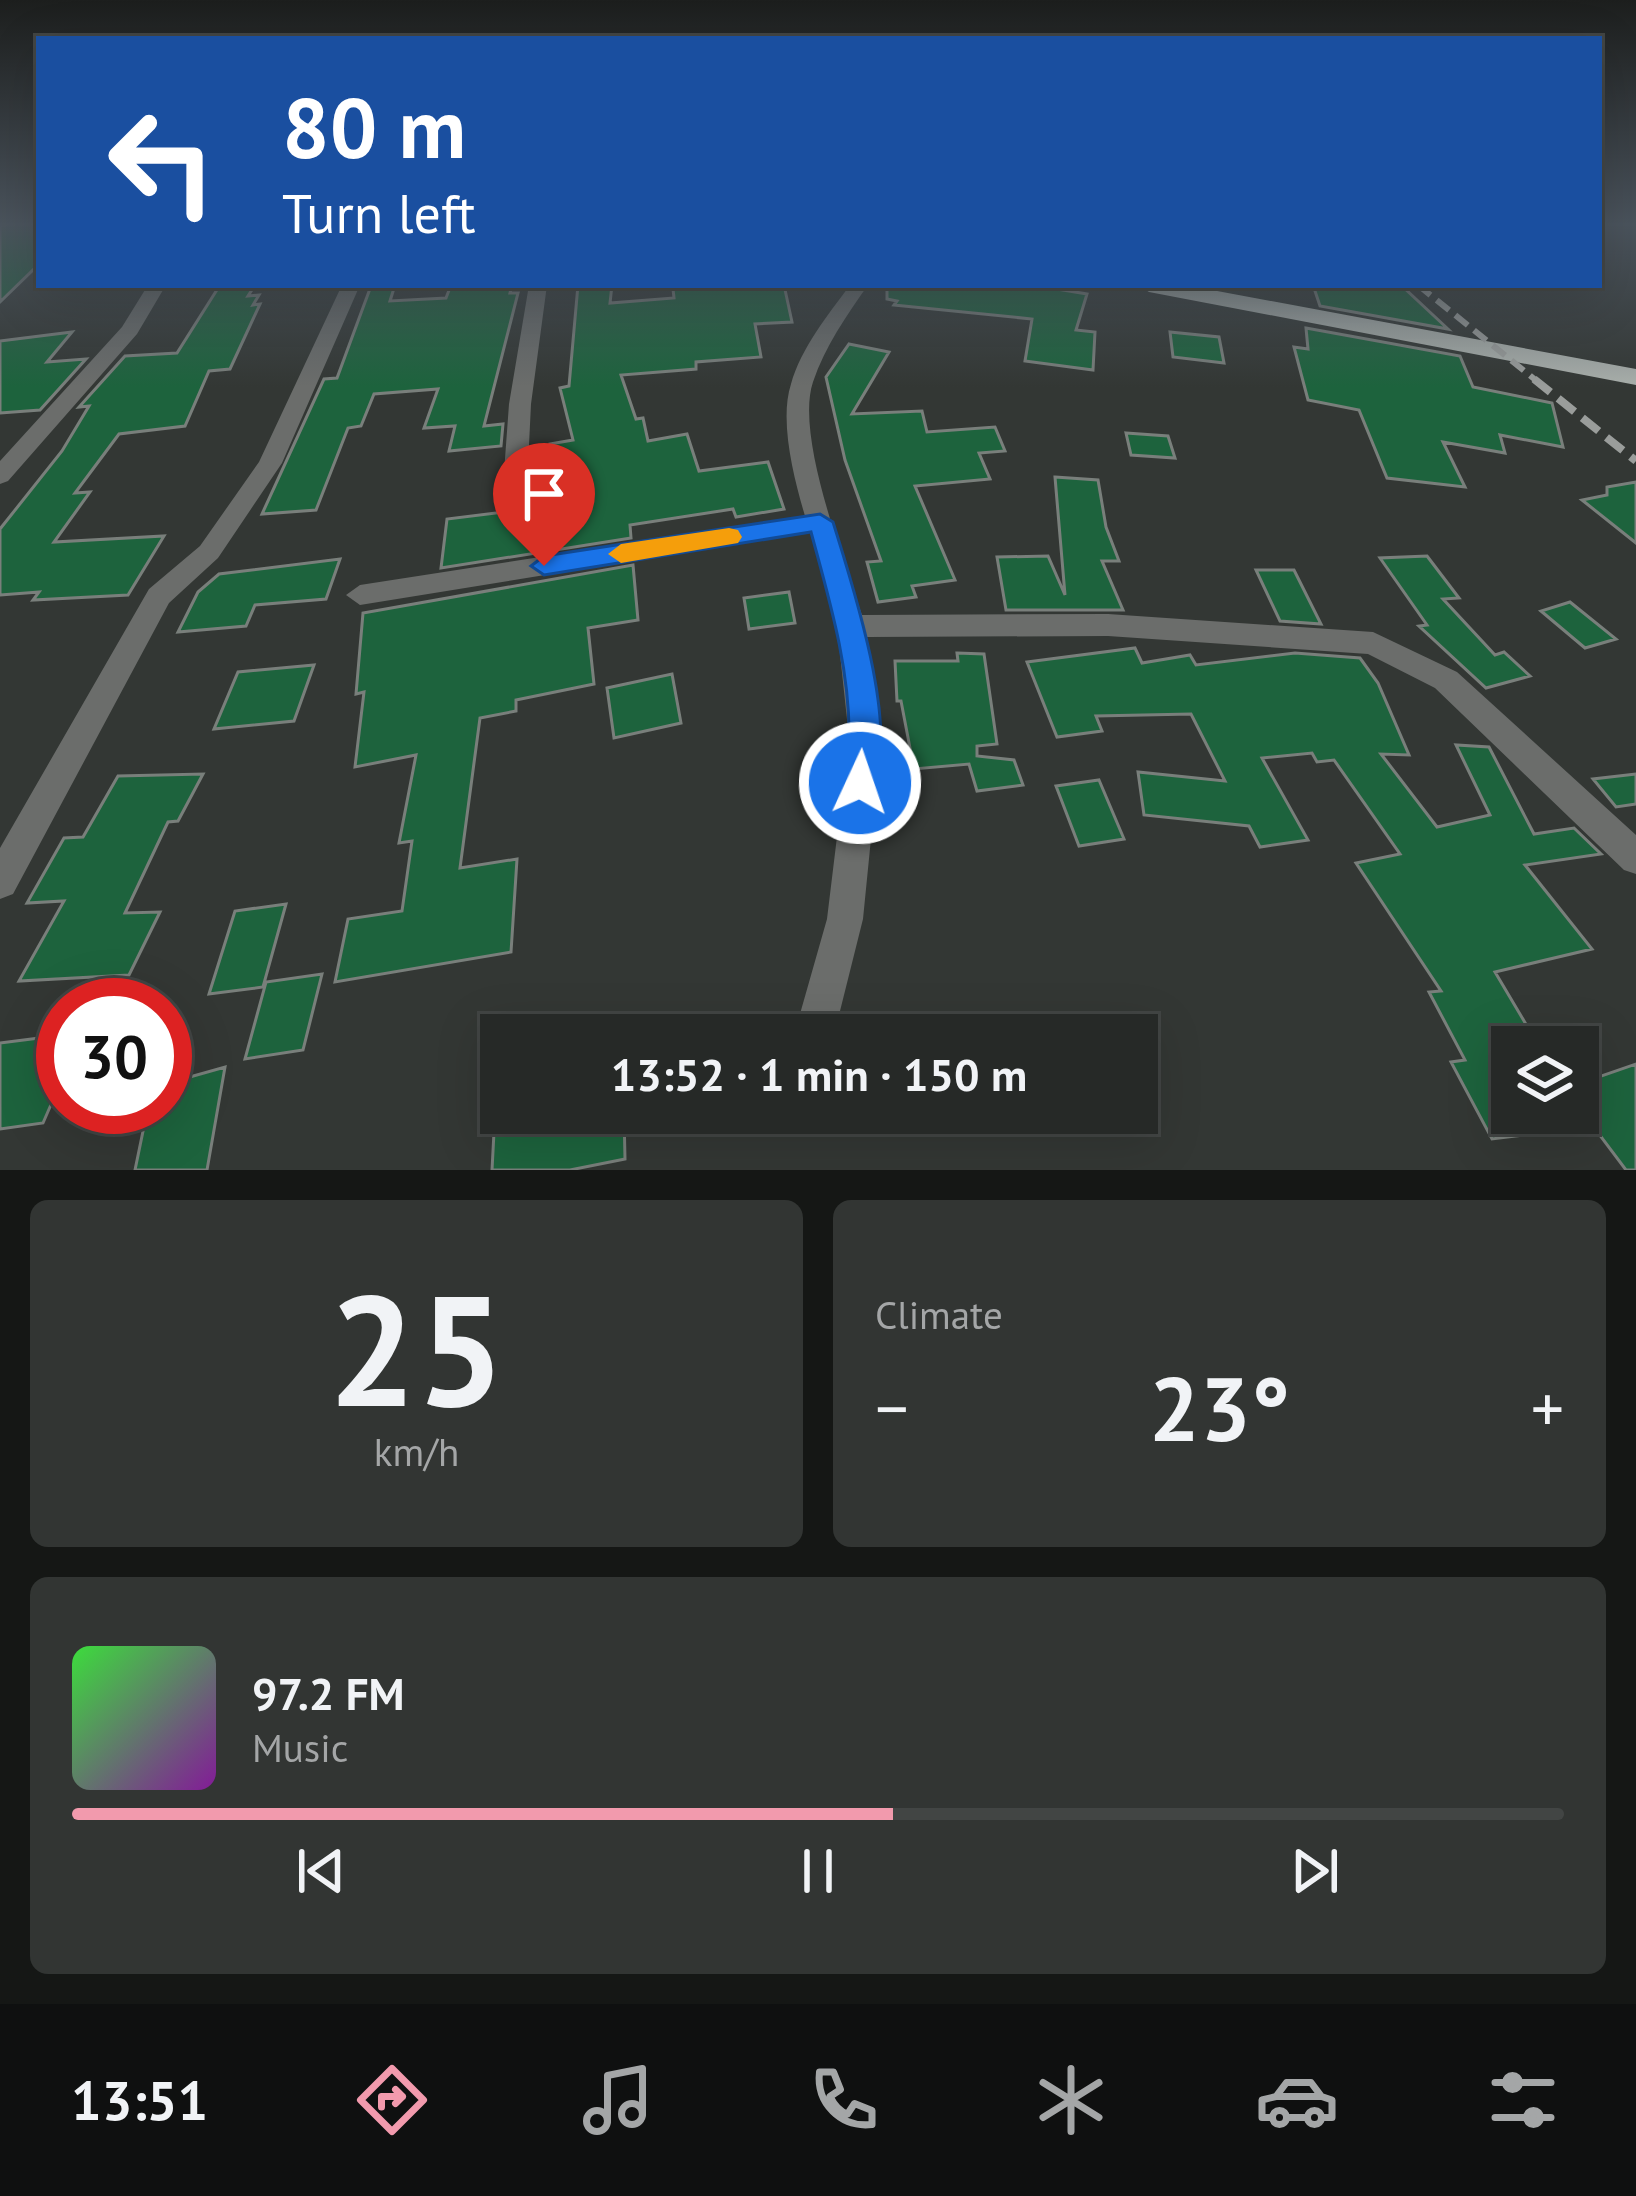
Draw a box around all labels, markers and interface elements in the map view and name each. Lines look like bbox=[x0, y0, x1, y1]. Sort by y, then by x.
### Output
text: 80 m bbox=[282, 72, 466, 181]
icon: left bbox=[84, 84, 240, 240]
text: Turn left bbox=[282, 178, 476, 248]
pin bbox=[493, 443, 595, 566]
icon: arrive bbox=[511, 461, 577, 527]
position arrow bbox=[797, 720, 923, 846]
speed limit sign: 30 bbox=[36, 978, 192, 1134]
map controls bbox=[1491, 1026, 1599, 1134]
button: layers bbox=[1491, 1026, 1599, 1134]
text: 13:52 · 1 min · 150 m bbox=[611, 1045, 1027, 1103]
text: 25 bbox=[328, 1247, 505, 1449]
text: Climate bbox=[875, 1289, 1003, 1340]
text: 23° bbox=[1149, 1349, 1290, 1466]
text: − bbox=[875, 1365, 908, 1450]
text: + bbox=[1531, 1365, 1564, 1450]
text: km/h bbox=[374, 1426, 459, 1477]
text: 97.2 FM bbox=[252, 1664, 405, 1722]
text: Music bbox=[252, 1722, 348, 1773]
icon: previous bbox=[288, 1838, 354, 1904]
icon: pause bbox=[785, 1838, 851, 1904]
icon: next bbox=[1282, 1838, 1348, 1904]
icon: directions bbox=[350, 2058, 434, 2142]
icon: music bbox=[576, 2058, 660, 2142]
icon: phone bbox=[802, 2058, 886, 2142]
icon: climate bbox=[1029, 2058, 1113, 2142]
icon: car bbox=[1255, 2058, 1339, 2142]
icon: filters bbox=[1481, 2058, 1565, 2142]
text: 13:51 bbox=[71, 2065, 208, 2135]

